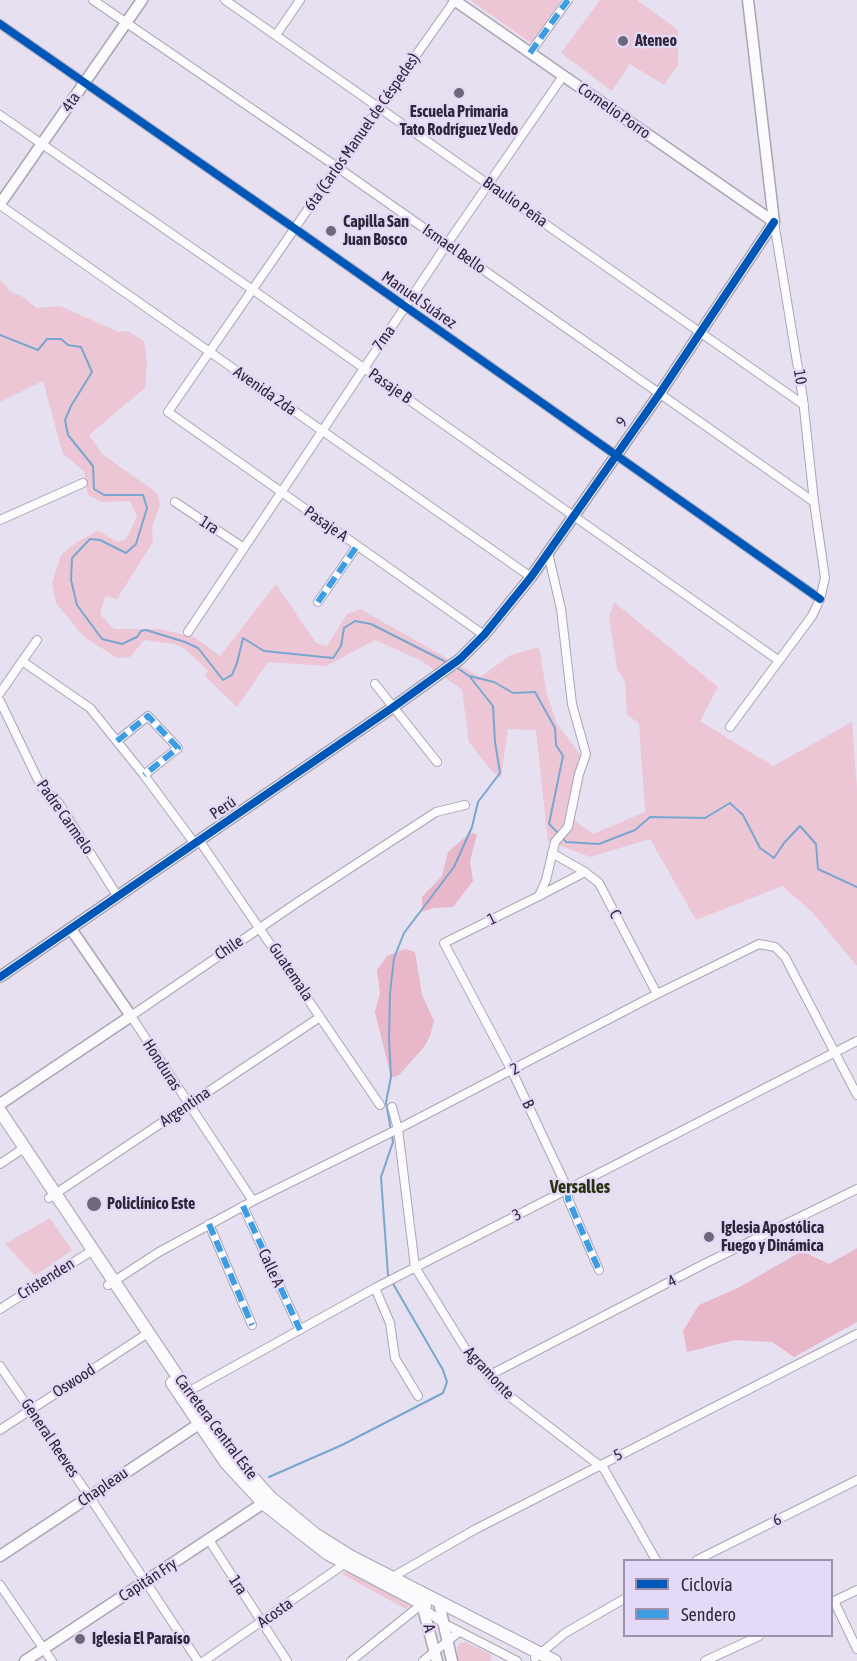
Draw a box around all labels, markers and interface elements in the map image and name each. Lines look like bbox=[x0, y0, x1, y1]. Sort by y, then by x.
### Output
place label: Ateneo bbox=[635, 31, 677, 51]
marker: Ateneo bbox=[616, 34, 630, 48]
street label: 6ta (Carlos Manuel de Céspedes) bbox=[300, 49, 424, 215]
street label: Cornelio Porro bbox=[574, 79, 654, 143]
marker: Escuela Primaria Tato Rodríguez Vedo bbox=[452, 86, 466, 100]
street label: 4ta bbox=[58, 89, 84, 115]
place label: Escuela Primaria Tato Rodríguez Vedo bbox=[400, 102, 518, 140]
street label: Braulio Peña bbox=[479, 173, 551, 231]
place label: Capilla San Juan Bosco bbox=[343, 212, 409, 250]
street label: Ismael Bello bbox=[419, 220, 489, 278]
marker: Capilla San Juan Bosco bbox=[324, 224, 338, 238]
street label: Manuel Suárez bbox=[378, 267, 460, 333]
street label: 7ma bbox=[369, 322, 399, 354]
street label: Avenida 2da bbox=[230, 362, 300, 420]
street label: Pasaje B bbox=[365, 364, 415, 408]
street label: 10 bbox=[789, 368, 811, 386]
street label: 9 bbox=[612, 413, 632, 431]
street label: Pasaje A bbox=[300, 502, 352, 546]
street label: 1ra bbox=[196, 512, 222, 538]
street label: Padre Carmelo bbox=[32, 776, 98, 858]
street label: Perú bbox=[206, 792, 240, 824]
street label: C bbox=[605, 906, 625, 922]
street label: 1 bbox=[484, 909, 500, 929]
street label: Chile bbox=[211, 932, 247, 964]
street label: Guatemala bbox=[265, 939, 317, 1005]
street label: Honduras bbox=[138, 1036, 186, 1094]
street label: 2 bbox=[507, 1059, 523, 1079]
street label: Argentina bbox=[156, 1083, 214, 1131]
street label: B bbox=[518, 1097, 538, 1111]
district label: Versalles bbox=[550, 1176, 610, 1198]
place label: Policlínico Este bbox=[107, 1194, 195, 1214]
marker: Policlínico Este bbox=[85, 1195, 103, 1213]
street label: 3 bbox=[509, 1205, 525, 1225]
place label: Iglesia Apostólica Fuego y Dinámica bbox=[721, 1218, 824, 1256]
marker: Iglesia Apostólica Fuego y Dinámica bbox=[702, 1230, 716, 1244]
street label: Calle A bbox=[254, 1246, 288, 1290]
street label: Cristenden bbox=[14, 1254, 78, 1304]
street label: 4 bbox=[664, 1271, 680, 1291]
street label: Agramonte bbox=[460, 1343, 518, 1403]
street label: Oswood bbox=[49, 1360, 99, 1402]
street label: Carretera Central Este bbox=[170, 1371, 262, 1483]
street label: General Reeves bbox=[17, 1395, 83, 1481]
street label: 5 bbox=[610, 1445, 626, 1465]
street label: Chapleau bbox=[74, 1463, 132, 1511]
street label: 6 bbox=[769, 1510, 785, 1530]
street label: Capitán Fry bbox=[115, 1554, 181, 1606]
legend bbox=[623, 1559, 833, 1637]
street label: 1ra bbox=[225, 1572, 251, 1598]
text: Ciclovía bbox=[681, 1574, 733, 1595]
street label: Acosta bbox=[254, 1594, 296, 1632]
text: Sendero bbox=[681, 1604, 736, 1625]
street label: A bbox=[419, 1622, 439, 1634]
place label: Iglesia El Paraíso bbox=[92, 1629, 190, 1649]
marker: Iglesia El Paraíso bbox=[73, 1632, 87, 1646]

